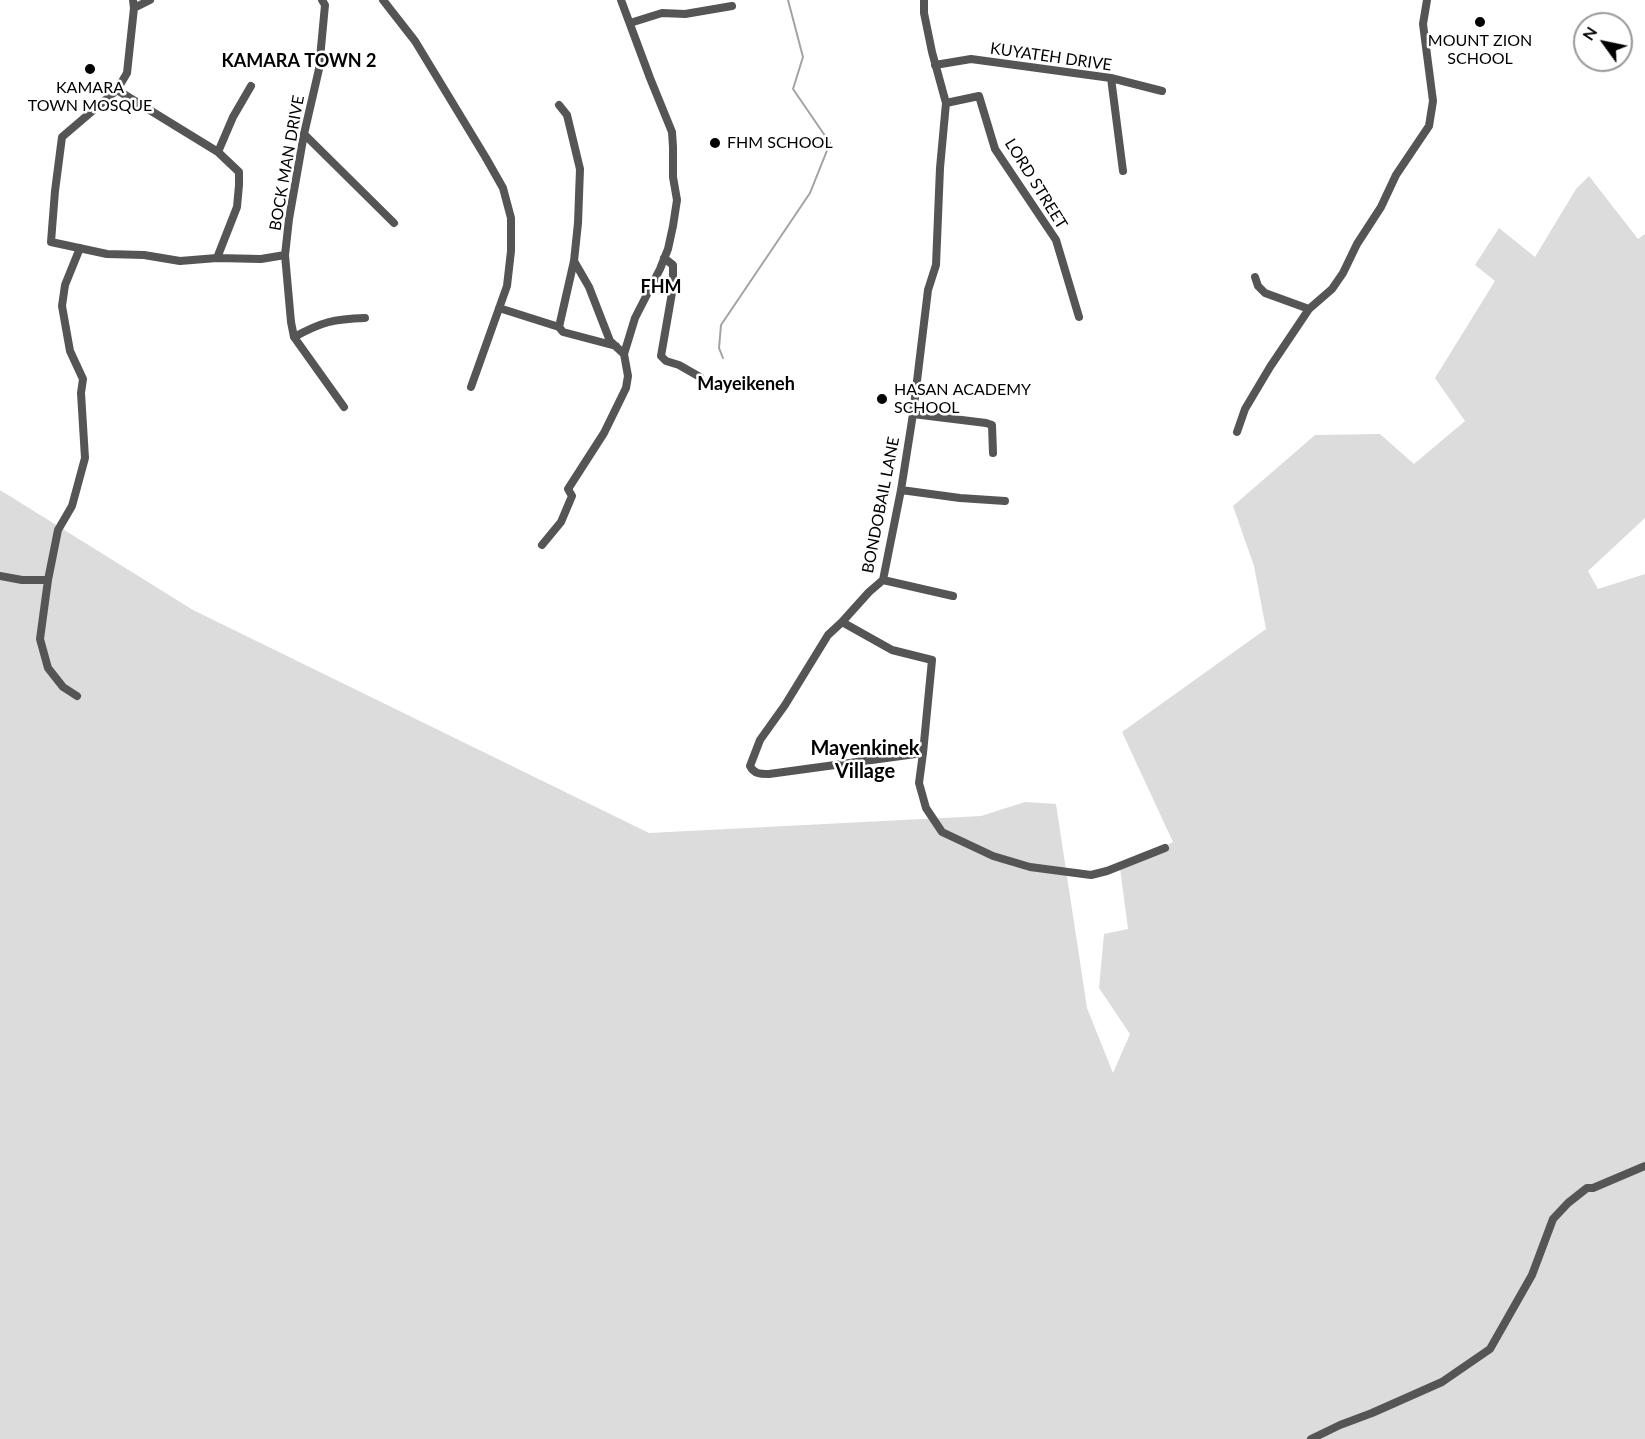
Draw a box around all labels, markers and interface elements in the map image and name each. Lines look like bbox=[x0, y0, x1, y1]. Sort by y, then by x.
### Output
north arrow bbox=[1573, 12, 1633, 72]
marker: MOUNT ZION SCHOOL bbox=[1473, 15, 1487, 29]
text: N bbox=[1578, 23, 1600, 43]
place label: MOUNT ZION SCHOOL bbox=[1428, 31, 1532, 69]
street label: KUYATEH DRIVE bbox=[989, 39, 1113, 75]
district label: KAMARA TOWN 2 bbox=[221, 50, 377, 72]
marker: KAMARA TOWN MOSQUE bbox=[83, 62, 97, 76]
place label: KAMARA TOWN MOSQUE bbox=[28, 78, 152, 116]
street label: BOCK MAN DRIVE bbox=[266, 94, 308, 232]
place label: FHM SCHOOL bbox=[727, 133, 833, 153]
street label: LORD STREET bbox=[1001, 135, 1071, 233]
marker: FHM SCHOOL bbox=[708, 136, 722, 150]
district label: FHM bbox=[640, 276, 682, 298]
district label: Mayeikeneh bbox=[697, 373, 795, 395]
place label: HASAN ACADEMY SCHOOL bbox=[894, 380, 1031, 418]
marker: HASAN ACADEMY SCHOOL bbox=[875, 392, 889, 406]
street label: BONDOBAIL LANE bbox=[858, 435, 904, 575]
district label: Mayenkinek Village bbox=[810, 737, 920, 784]

